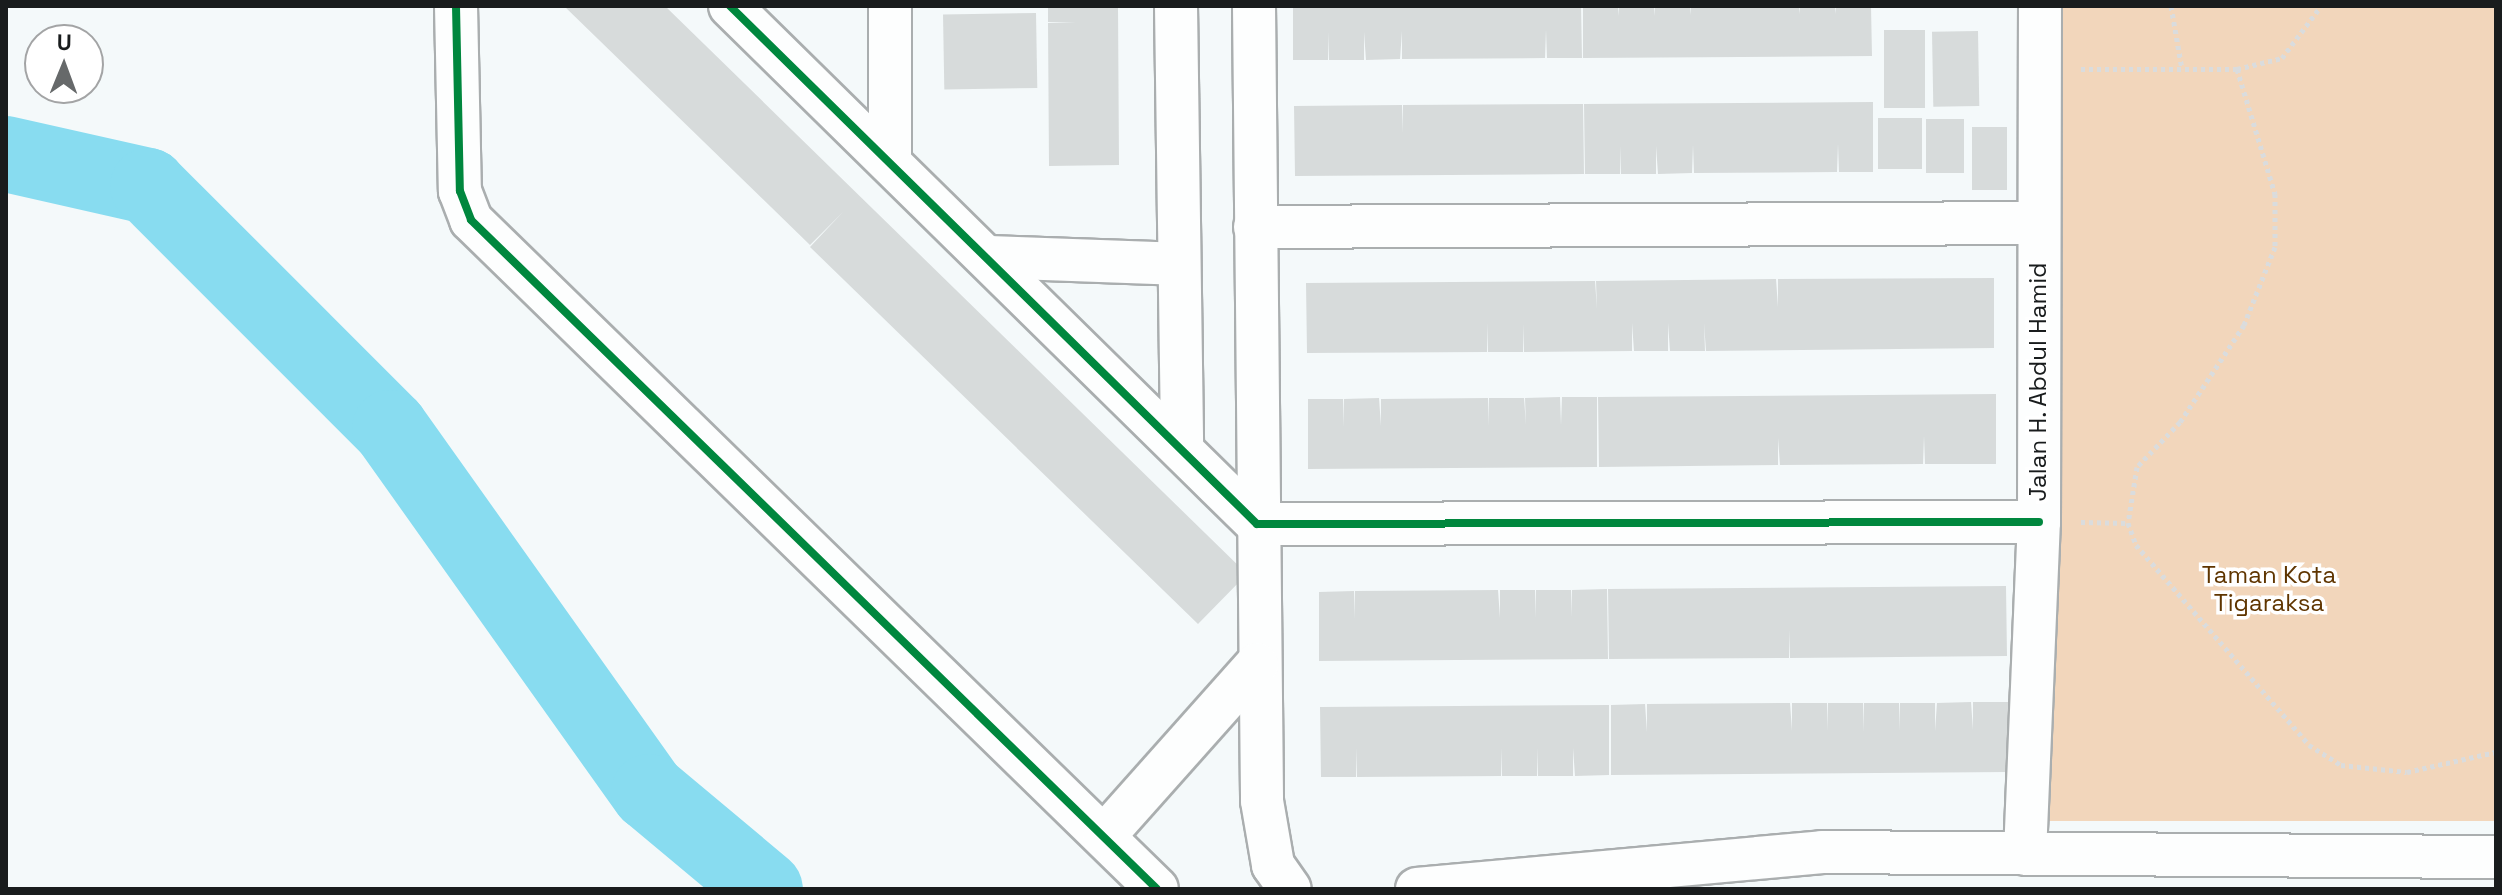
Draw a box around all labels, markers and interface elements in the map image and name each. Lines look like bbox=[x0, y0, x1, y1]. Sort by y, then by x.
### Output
north arrow bbox=[24, 24, 104, 104]
text: U bbox=[57, 28, 72, 56]
street label: Jalan H. Abdul Hamid bbox=[2024, 262, 2052, 502]
park label: Taman Kota Tigaraksa bbox=[2202, 561, 2336, 617]

